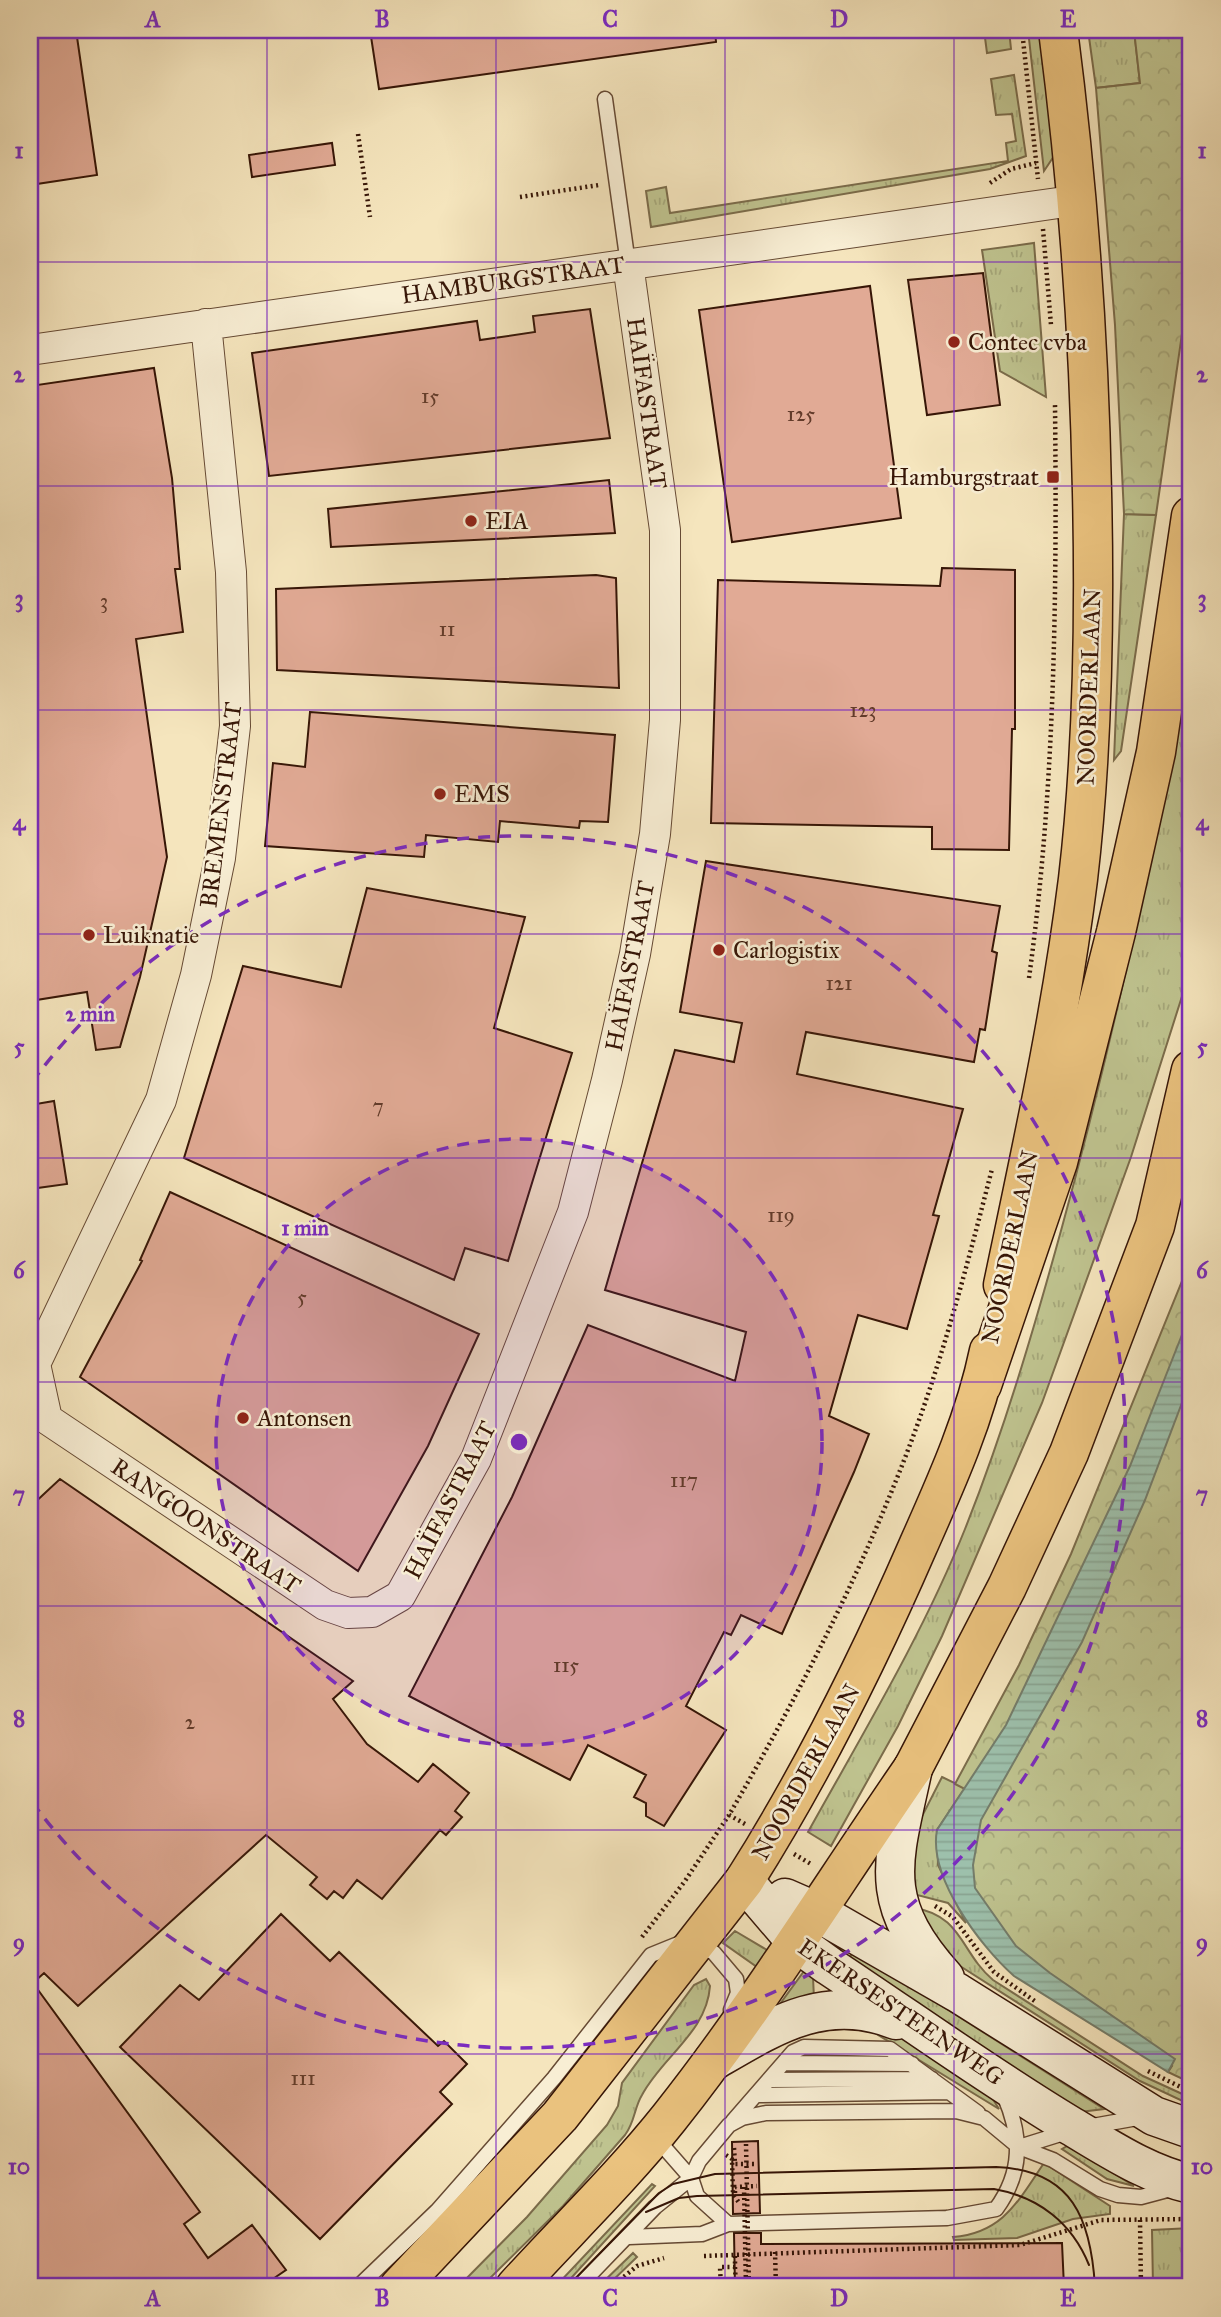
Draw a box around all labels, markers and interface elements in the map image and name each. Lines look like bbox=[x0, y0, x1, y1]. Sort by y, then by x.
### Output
text: A bbox=[143, 5, 161, 33]
text: B bbox=[374, 5, 390, 33]
text: C bbox=[602, 5, 618, 33]
text: D bbox=[830, 5, 848, 33]
text: E bbox=[1060, 5, 1077, 33]
text: 1 bbox=[14, 136, 24, 164]
text: 1 bbox=[1197, 136, 1207, 164]
street label: HAMBURGSTRAAT bbox=[399, 249, 627, 311]
street label: HAÏFASTRAAT bbox=[620, 315, 674, 491]
place label: Contec cvba bbox=[968, 327, 1088, 357]
marker: Contec cvba bbox=[946, 334, 962, 350]
text: 2 bbox=[13, 360, 25, 388]
text: 2 bbox=[1196, 360, 1208, 388]
house number: 15 bbox=[421, 383, 439, 409]
house number: 125 bbox=[787, 401, 815, 427]
place label: Hamburgstraat bbox=[888, 462, 1040, 492]
marker: Hamburgstraat bbox=[1045, 469, 1061, 485]
place label: EIA bbox=[485, 506, 529, 536]
marker: EIA bbox=[463, 513, 479, 529]
text: 3 bbox=[14, 584, 24, 613]
text: 3 bbox=[1197, 584, 1207, 613]
house number: 3 bbox=[100, 588, 108, 614]
street label: NOORDERLAAN bbox=[1071, 588, 1107, 786]
house number: 11 bbox=[439, 616, 455, 642]
house number: 123 bbox=[849, 697, 877, 723]
street label: BREMENSTRAAT bbox=[193, 700, 249, 910]
place label: EMS bbox=[454, 779, 510, 809]
marker: EMS bbox=[432, 786, 448, 802]
text: 4 bbox=[13, 808, 27, 836]
text: 4 bbox=[1196, 808, 1210, 836]
street label: HAÏFASTRAAT bbox=[599, 878, 661, 1054]
place label: Luiknatie bbox=[103, 920, 199, 950]
marker: Luiknatie bbox=[81, 927, 97, 943]
place label: Carlogistix bbox=[733, 935, 840, 965]
marker: Carlogistix bbox=[711, 942, 727, 958]
house number: 121 bbox=[826, 970, 852, 996]
text: 2 min bbox=[65, 1001, 115, 1027]
text: 5 bbox=[14, 1032, 25, 1060]
text: 5 bbox=[1197, 1032, 1208, 1060]
house number: 7 bbox=[372, 1093, 384, 1119]
street label: NOORDERLAAN bbox=[975, 1147, 1045, 1347]
house number: 119 bbox=[767, 1202, 795, 1228]
text: 1 min bbox=[281, 1215, 329, 1241]
text: 6 bbox=[13, 1256, 26, 1284]
text: 6 bbox=[1196, 1256, 1209, 1284]
house number: 5 bbox=[297, 1284, 307, 1310]
place label: Antonsen bbox=[256, 1403, 352, 1433]
marker: Antonsen bbox=[235, 1410, 251, 1426]
street label: HAÏFASTRAAT bbox=[397, 1416, 503, 1584]
centre of rings bbox=[507, 1430, 531, 1454]
street label: RANGOONSTRAAT bbox=[105, 1451, 307, 1601]
house number: 117 bbox=[670, 1467, 698, 1493]
text: 7 bbox=[13, 1480, 25, 1508]
text: 7 bbox=[1196, 1480, 1208, 1508]
house number: 115 bbox=[553, 1652, 579, 1678]
street label: NOORDERLAAN bbox=[745, 1678, 867, 1866]
text: 8 bbox=[13, 1704, 25, 1732]
text: 8 bbox=[1196, 1704, 1208, 1732]
house number: 2 bbox=[185, 1709, 196, 1735]
text: 9 bbox=[13, 1928, 25, 1957]
text: 9 bbox=[1196, 1928, 1208, 1957]
street label: EKERSESTEENWEG bbox=[792, 1932, 1010, 2092]
house number: 111 bbox=[291, 2065, 315, 2091]
text: 10 bbox=[8, 2152, 30, 2180]
text: 10 bbox=[1191, 2152, 1213, 2180]
text: A bbox=[143, 2284, 161, 2312]
text: B bbox=[374, 2284, 390, 2312]
text: C bbox=[602, 2284, 618, 2312]
text: D bbox=[830, 2284, 848, 2312]
text: E bbox=[1060, 2284, 1077, 2312]

